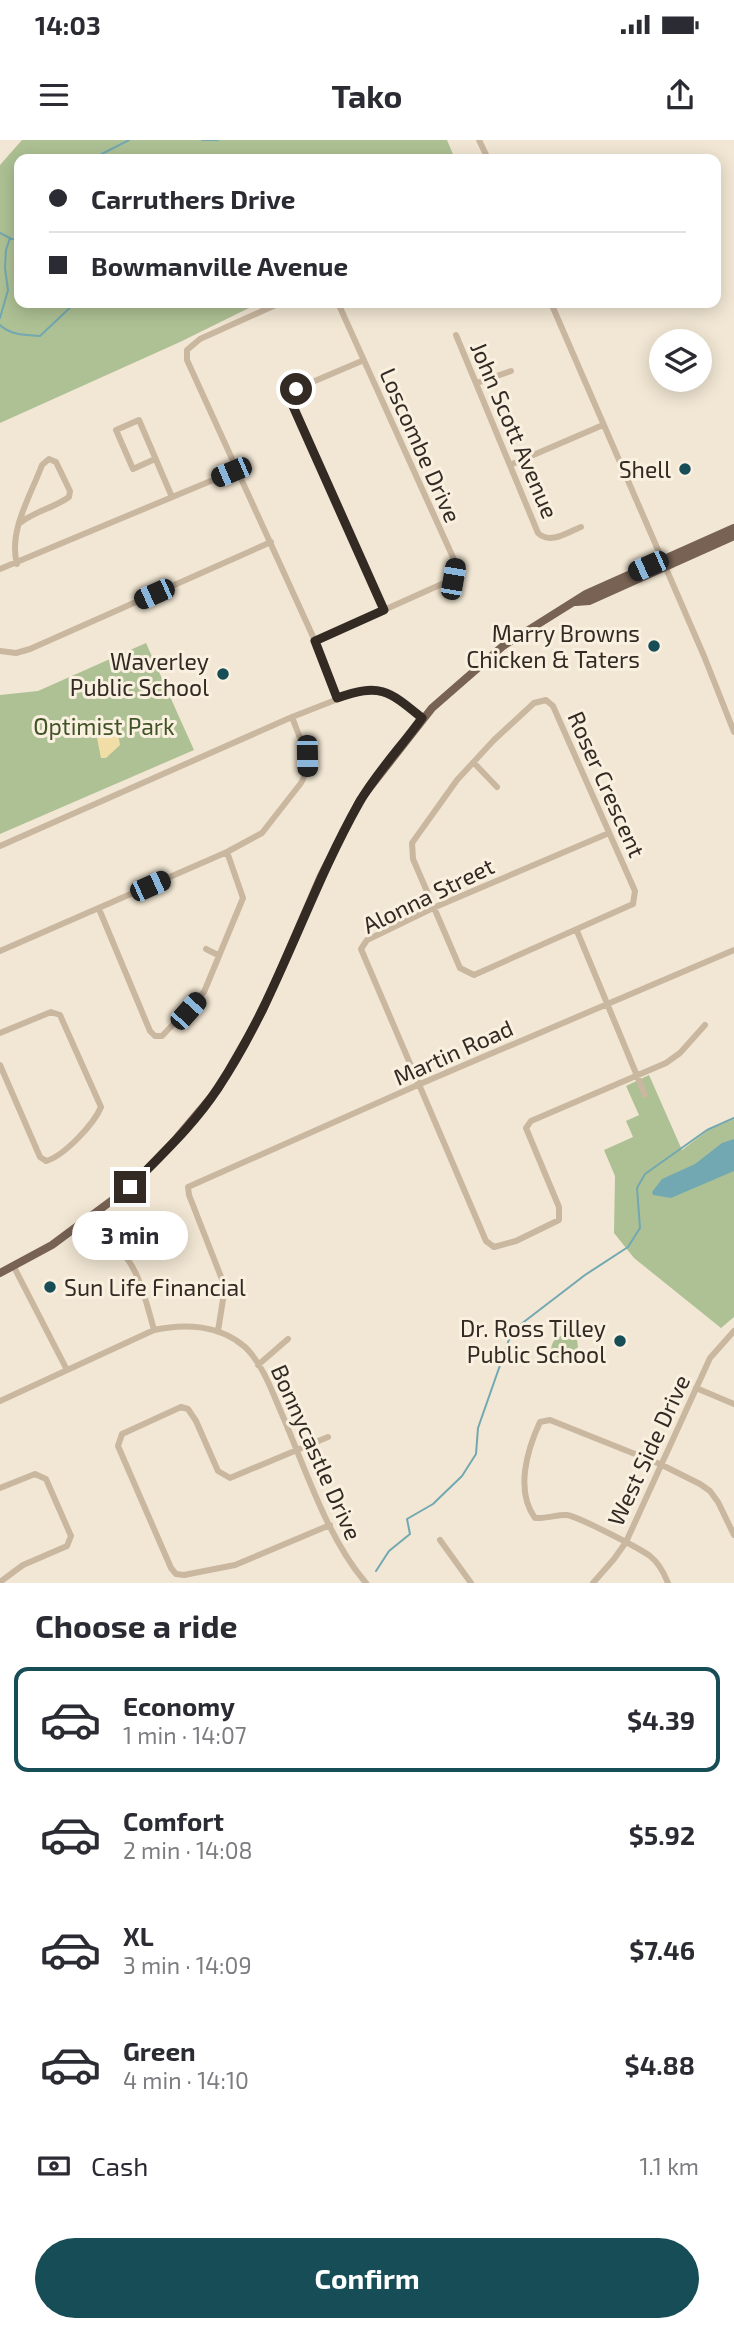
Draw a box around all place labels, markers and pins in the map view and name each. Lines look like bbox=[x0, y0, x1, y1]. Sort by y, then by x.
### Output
place label: Shell bbox=[619, 455, 671, 483]
marker: Shell bbox=[677, 461, 693, 477]
place label: Marry Browns Chicken & Taters bbox=[466, 619, 640, 673]
marker: Marry Browns Chicken & Taters bbox=[646, 638, 662, 654]
place label: Waverley Public School bbox=[70, 647, 209, 701]
marker: Waverley Public School bbox=[215, 666, 231, 682]
place label: Sun Life Financial bbox=[64, 1273, 246, 1301]
marker: Sun Life Financial bbox=[42, 1279, 58, 1295]
place label: Dr. Ross Tilley Public School bbox=[460, 1314, 606, 1368]
marker: Dr. Ross Tilley Public School bbox=[612, 1333, 628, 1349]

